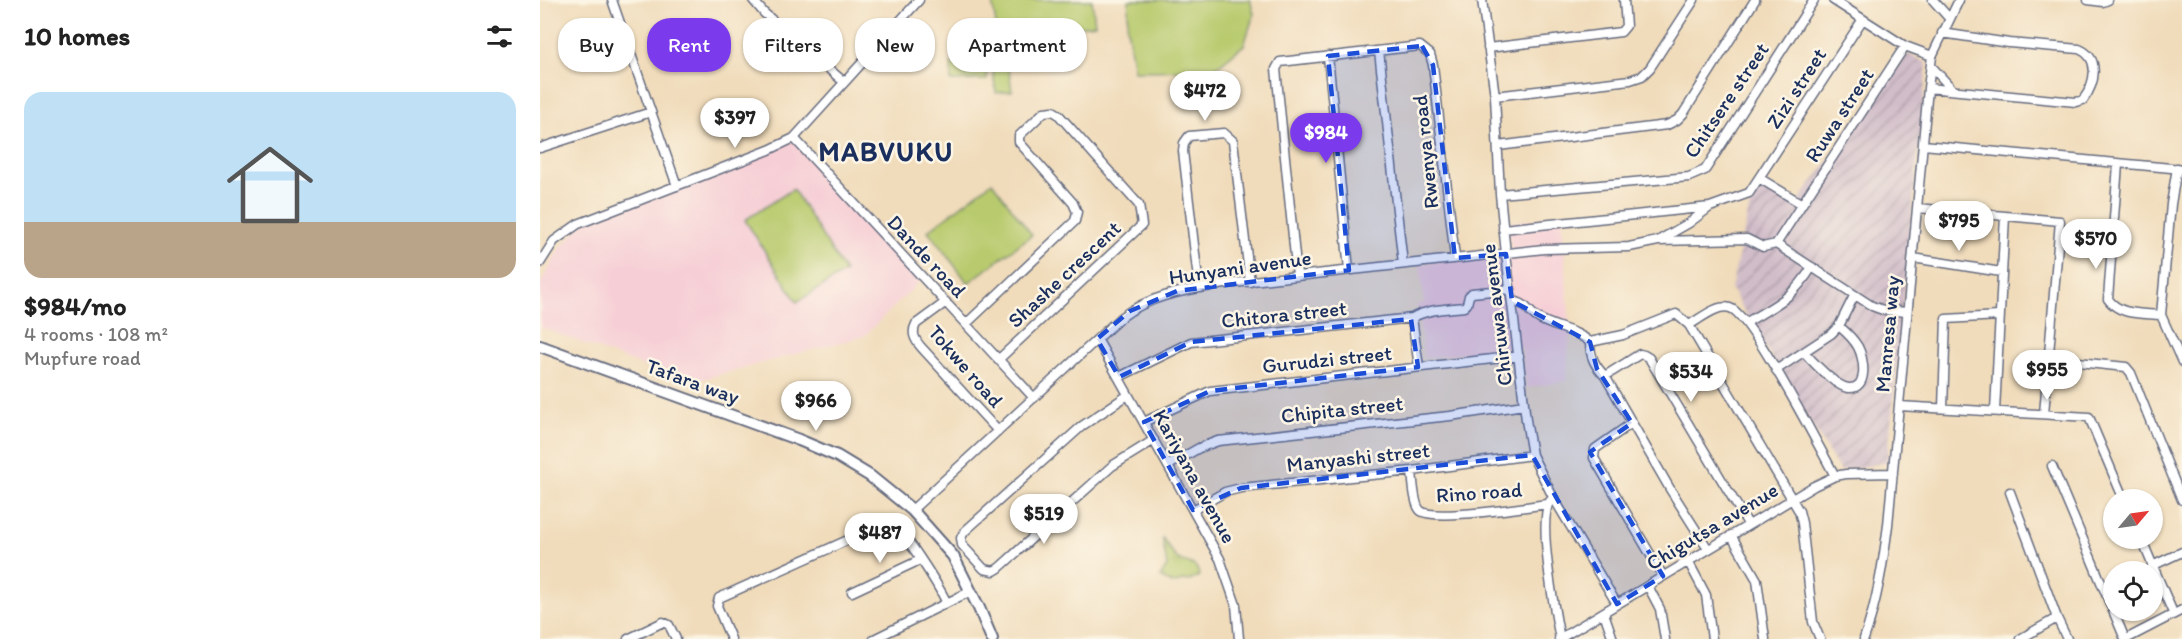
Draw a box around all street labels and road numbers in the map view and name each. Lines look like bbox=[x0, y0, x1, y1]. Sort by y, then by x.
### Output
street label: Chitsere street bbox=[1678, 37, 1774, 163]
street label: Zizi street bbox=[1761, 43, 1831, 133]
street label: Ruwa street bbox=[1799, 63, 1879, 167]
street label: Rwenya road bbox=[1407, 94, 1443, 210]
street label: Dande road bbox=[882, 209, 972, 303]
street label: Shashe crescent bbox=[1002, 215, 1126, 333]
street label: Chiruwa avenue bbox=[1475, 243, 1517, 387]
street label: Hunyani avenue bbox=[1167, 245, 1313, 289]
street label: Manresa way bbox=[1869, 274, 1905, 393]
street label: Chitora street bbox=[1220, 295, 1348, 333]
street label: Tokwe road bbox=[923, 319, 1009, 413]
street label: Gurudzi street bbox=[1261, 340, 1393, 378]
street label: Tafara way bbox=[643, 353, 743, 409]
street label: Chipita street bbox=[1280, 390, 1404, 428]
street label: Kariyana avenue bbox=[1148, 405, 1242, 547]
street label: Manyashi street bbox=[1285, 437, 1431, 477]
street label: Rino road bbox=[1435, 476, 1523, 507]
street label: Chigutsa avenue bbox=[1642, 477, 1782, 575]

